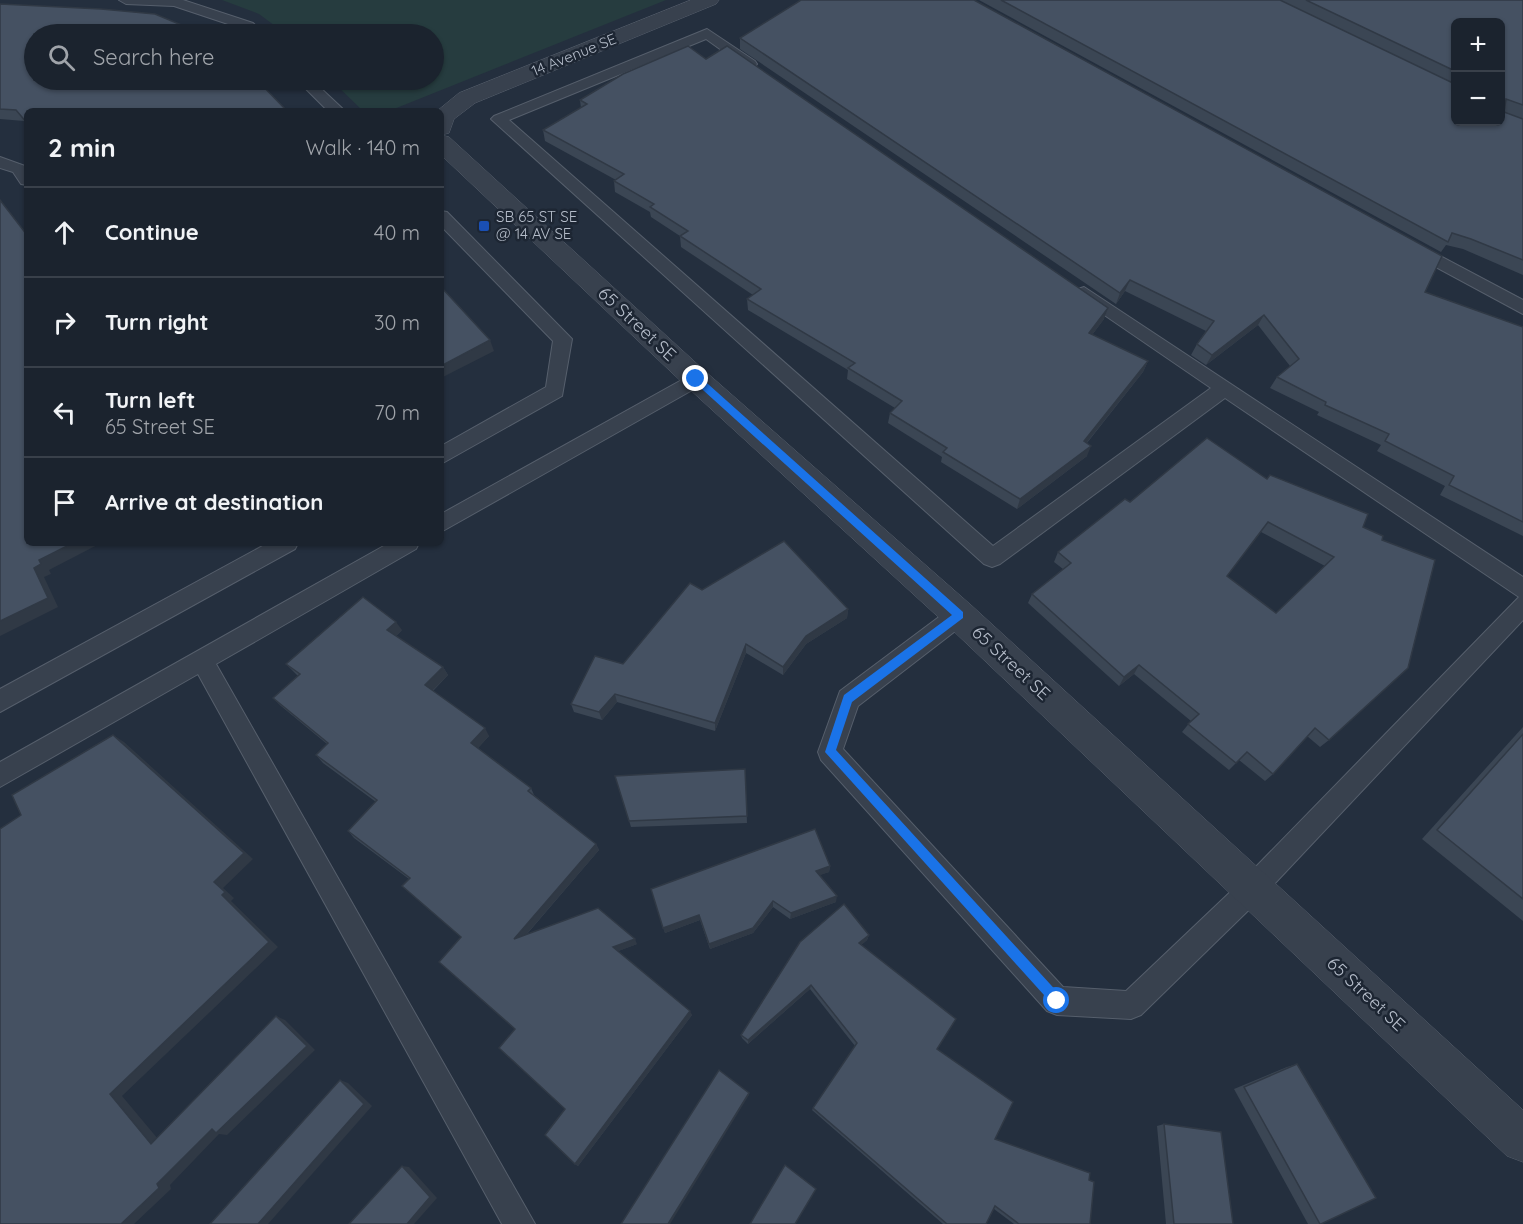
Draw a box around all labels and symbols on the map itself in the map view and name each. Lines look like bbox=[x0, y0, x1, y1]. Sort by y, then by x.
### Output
street label: 14 Avenue SE bbox=[529, 29, 619, 80]
place label: SB 65 ST SE @ 14 AV SE bbox=[496, 207, 577, 243]
marker: SB 65 ST SE @ 14 AV SE bbox=[477, 219, 491, 233]
street label: 65 Street SE bbox=[593, 282, 681, 366]
route end bbox=[682, 365, 708, 391]
street label: 65 Street SE bbox=[967, 621, 1055, 705]
street label: 65 Street SE bbox=[1322, 952, 1410, 1036]
route start bbox=[1043, 987, 1069, 1013]

